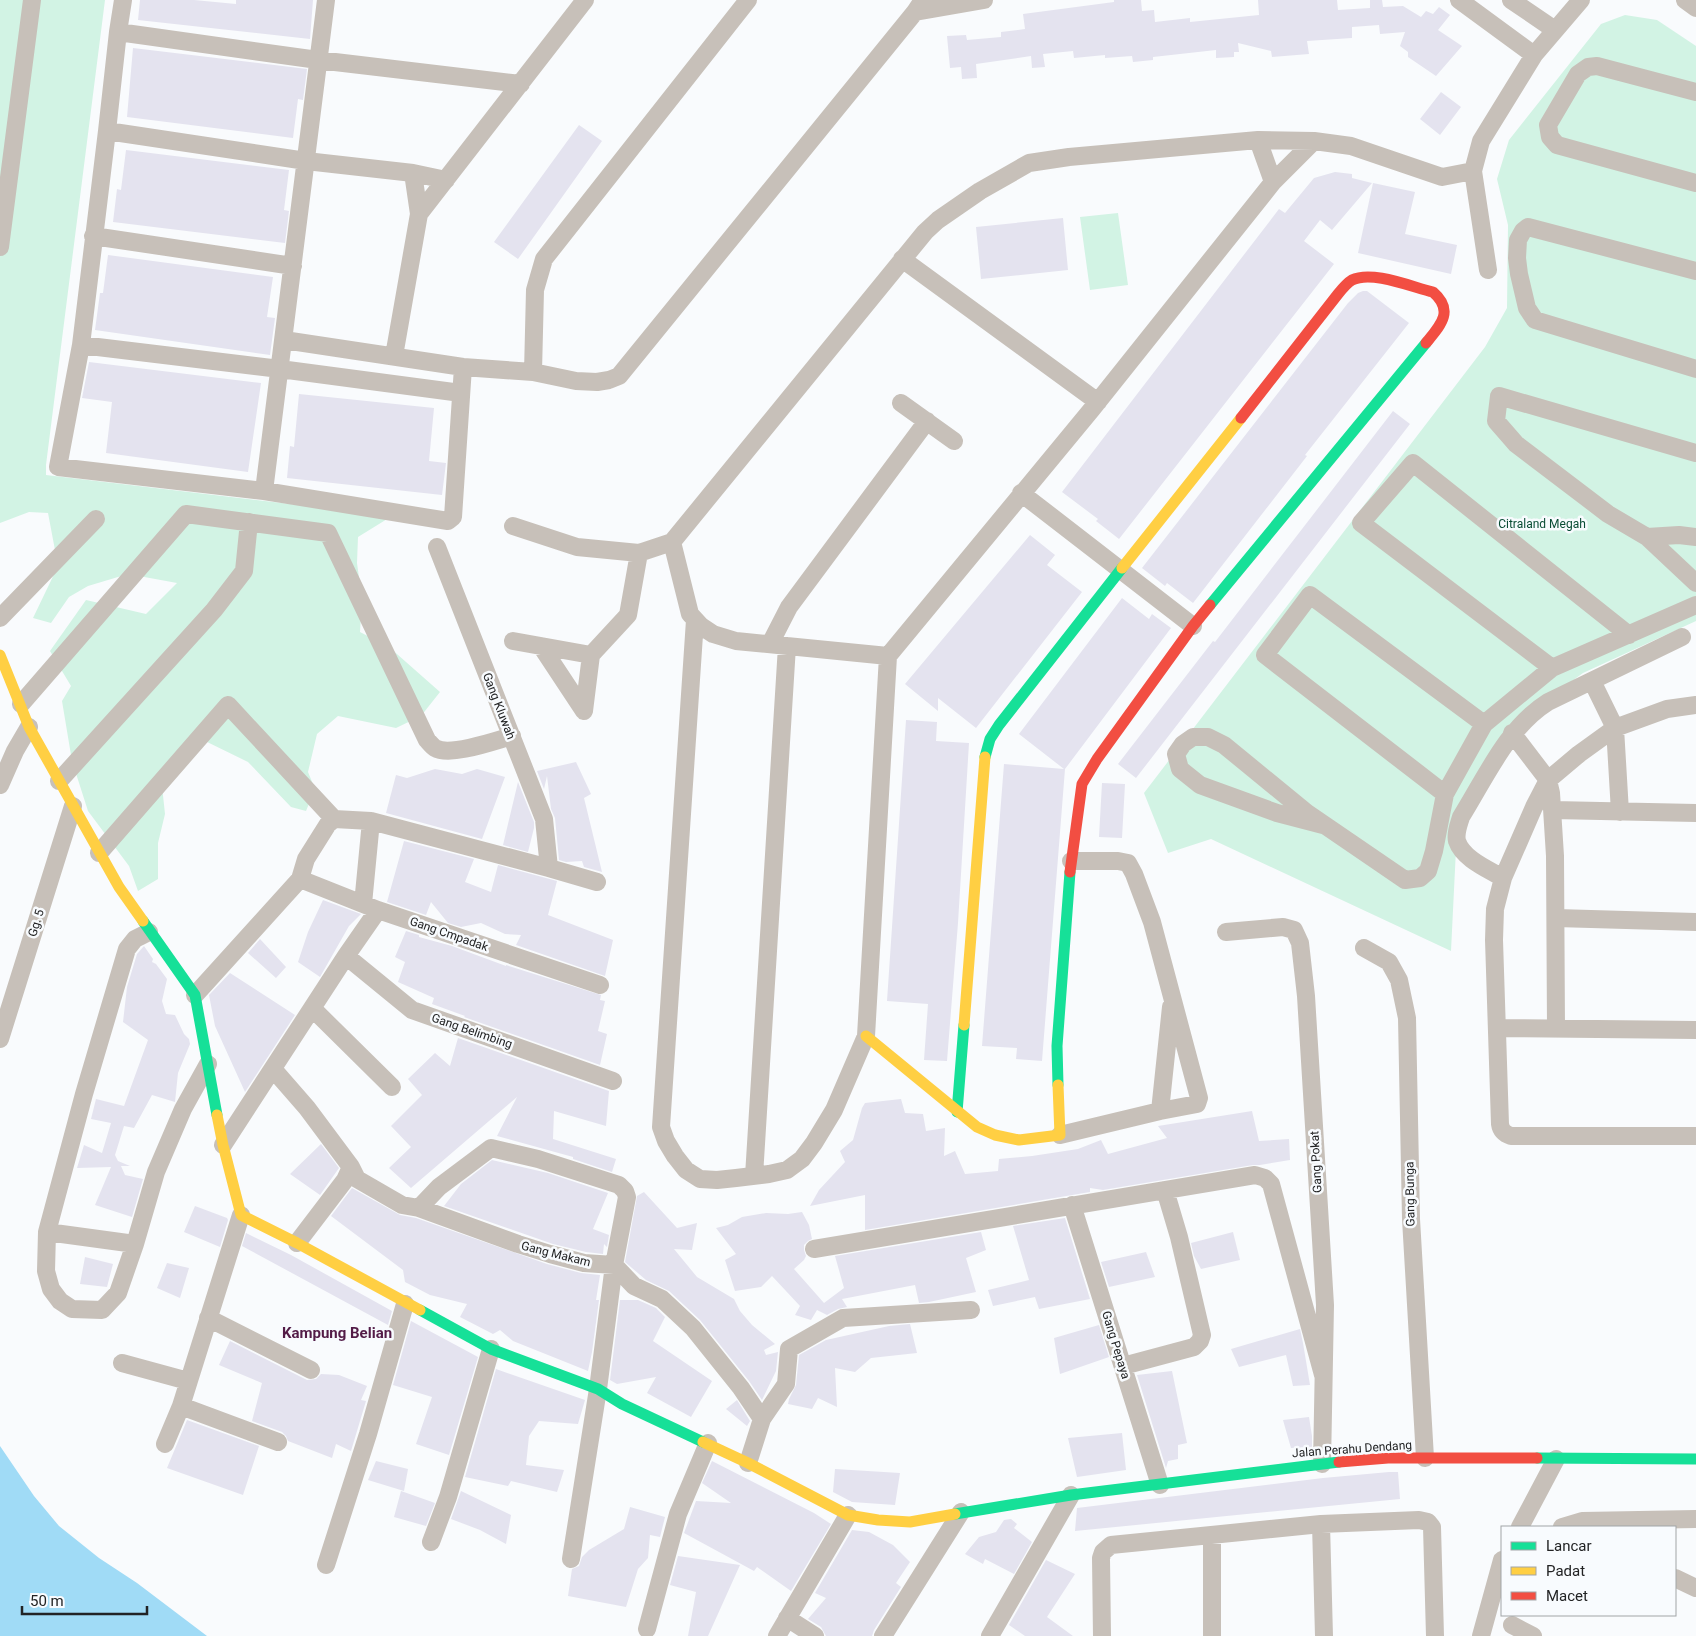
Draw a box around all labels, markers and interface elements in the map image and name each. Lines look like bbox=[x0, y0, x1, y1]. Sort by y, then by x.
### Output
park label: Citraland Megah bbox=[1498, 517, 1586, 531]
street label: Gang Kluwah bbox=[480, 671, 518, 741]
street label: Gg. 5 bbox=[25, 907, 47, 938]
street label: Gang Cmpadak bbox=[408, 914, 491, 954]
street label: Gang Belimbing bbox=[430, 1011, 514, 1051]
street label: Gang Pokat bbox=[1307, 1131, 1325, 1193]
street label: Gang Bunga bbox=[1402, 1161, 1418, 1227]
street label: Gang Makam bbox=[520, 1239, 592, 1269]
street label: Gang Pepaya bbox=[1099, 1309, 1133, 1381]
district label: Kampung Belian bbox=[282, 1324, 392, 1342]
street label: Jalan Perahu Dendang bbox=[1292, 1438, 1412, 1460]
legend bbox=[1501, 1526, 1676, 1616]
text: Lancar bbox=[1546, 1537, 1592, 1555]
text: Padat bbox=[1546, 1562, 1585, 1580]
scale bar bbox=[22, 1584, 148, 1616]
text: Macet bbox=[1546, 1587, 1588, 1605]
text: 50 m bbox=[30, 1592, 64, 1610]

